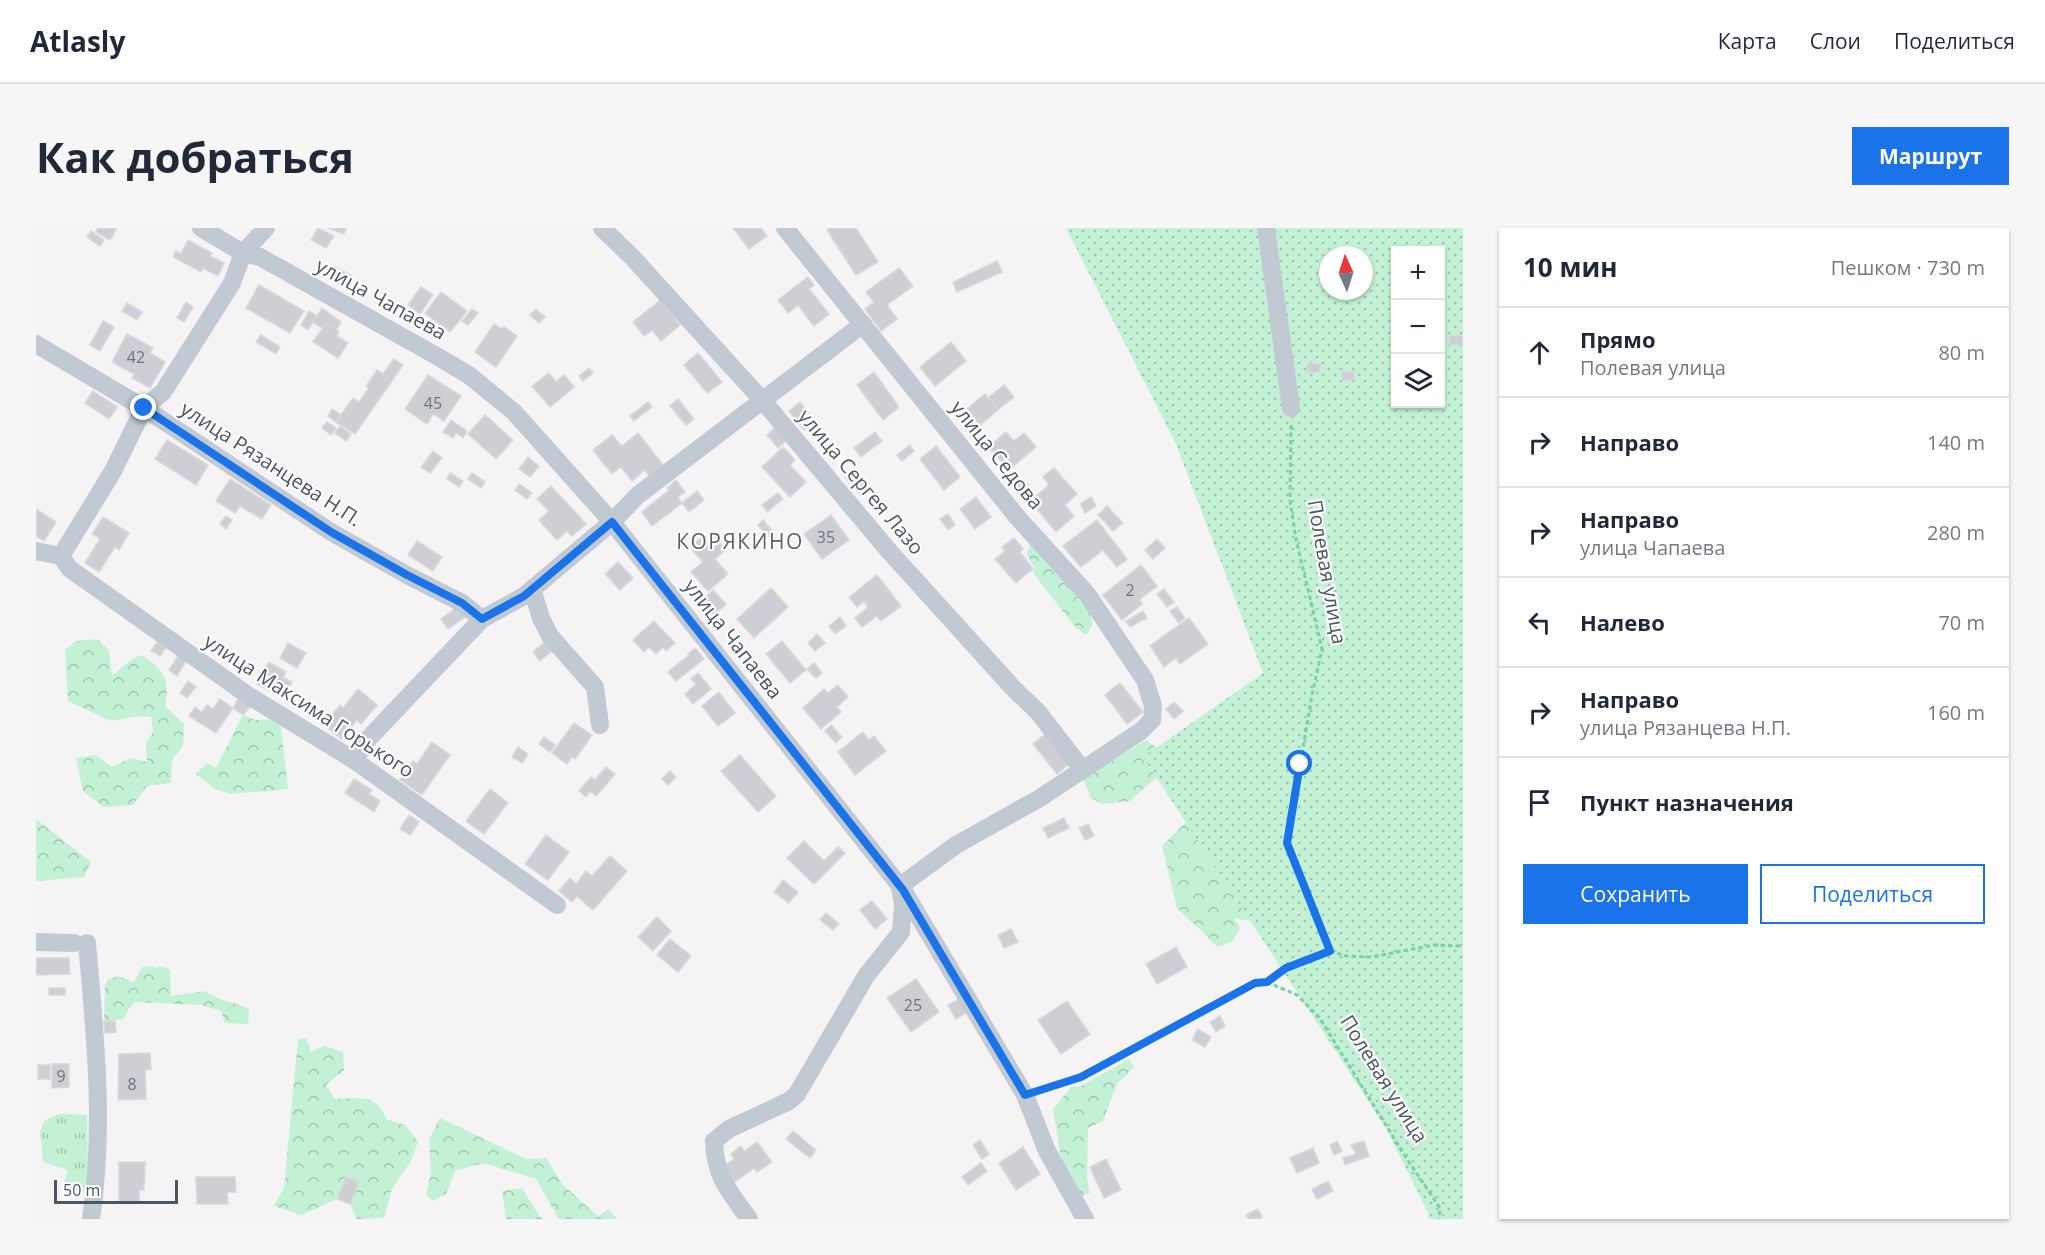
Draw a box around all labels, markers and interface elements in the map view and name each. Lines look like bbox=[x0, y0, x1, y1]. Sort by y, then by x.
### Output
text: Atlasly bbox=[30, 22, 125, 60]
text: Карта bbox=[1718, 27, 1777, 55]
text: Слои bbox=[1810, 27, 1861, 55]
text: Поделиться bbox=[1894, 27, 2015, 55]
button: Маршрут bbox=[1852, 127, 2009, 185]
text: Как добраться bbox=[36, 128, 354, 185]
north arrow bbox=[1319, 246, 1373, 300]
map controls bbox=[1391, 246, 1445, 408]
button: + bbox=[1391, 246, 1445, 300]
text: 10 мин bbox=[1523, 249, 1617, 285]
street label: улица Чапаева bbox=[311, 252, 451, 346]
text: Пешком · 730 m bbox=[1831, 254, 1985, 281]
button: − bbox=[1391, 300, 1445, 354]
text: Прямо bbox=[1580, 324, 1656, 354]
icon: ahead bbox=[1523, 336, 1556, 369]
text: 80 m bbox=[1938, 339, 1985, 366]
house number: 42 bbox=[127, 346, 145, 368]
button: layers bbox=[1391, 354, 1445, 408]
text: Полевая улица bbox=[1580, 354, 1726, 381]
house number: 45 bbox=[424, 392, 442, 414]
route end bbox=[130, 394, 156, 420]
street label: улица Рязанцева Н.П. bbox=[175, 395, 367, 532]
street label: улица Седова bbox=[945, 395, 1050, 515]
street label: улица Сергея Лазо bbox=[793, 403, 930, 560]
icon: right bbox=[1523, 426, 1556, 459]
text: Направо bbox=[1580, 427, 1679, 457]
text: 140 m bbox=[1927, 429, 1985, 456]
street label: Полевая улица bbox=[1302, 498, 1353, 646]
text: Направо bbox=[1580, 504, 1679, 534]
icon: right bbox=[1523, 516, 1556, 549]
text: 280 m bbox=[1927, 519, 1985, 546]
house number: 35 bbox=[817, 526, 835, 548]
district label: КОРЯКИНО bbox=[676, 527, 804, 555]
text: улица Чапаева bbox=[1580, 534, 1725, 561]
street label: улица Чапаева bbox=[678, 573, 789, 704]
house number: 2 bbox=[1125, 579, 1135, 601]
icon: left bbox=[1523, 606, 1556, 639]
text: Налево bbox=[1580, 607, 1665, 637]
text: 70 m bbox=[1938, 609, 1985, 636]
street label: улица Максима Горького bbox=[199, 627, 419, 784]
text: Направо bbox=[1580, 684, 1679, 714]
icon: right bbox=[1523, 696, 1556, 729]
text: 160 m bbox=[1927, 699, 1985, 726]
text: улица Рязанцева Н.П. bbox=[1580, 714, 1791, 741]
route start bbox=[1286, 750, 1312, 776]
icon: arrive bbox=[1523, 786, 1556, 819]
text: Пункт назначения bbox=[1580, 787, 1794, 817]
button: Сохранить bbox=[1523, 864, 1748, 924]
button: Поделиться bbox=[1760, 864, 1985, 924]
house number: 25 bbox=[904, 994, 922, 1016]
street label: Полевая улица bbox=[1334, 1010, 1435, 1148]
house number: 9 bbox=[56, 1065, 66, 1087]
house number: 8 bbox=[127, 1073, 137, 1095]
scale bar bbox=[54, 1177, 178, 1204]
text: 50 m bbox=[63, 1179, 100, 1201]

